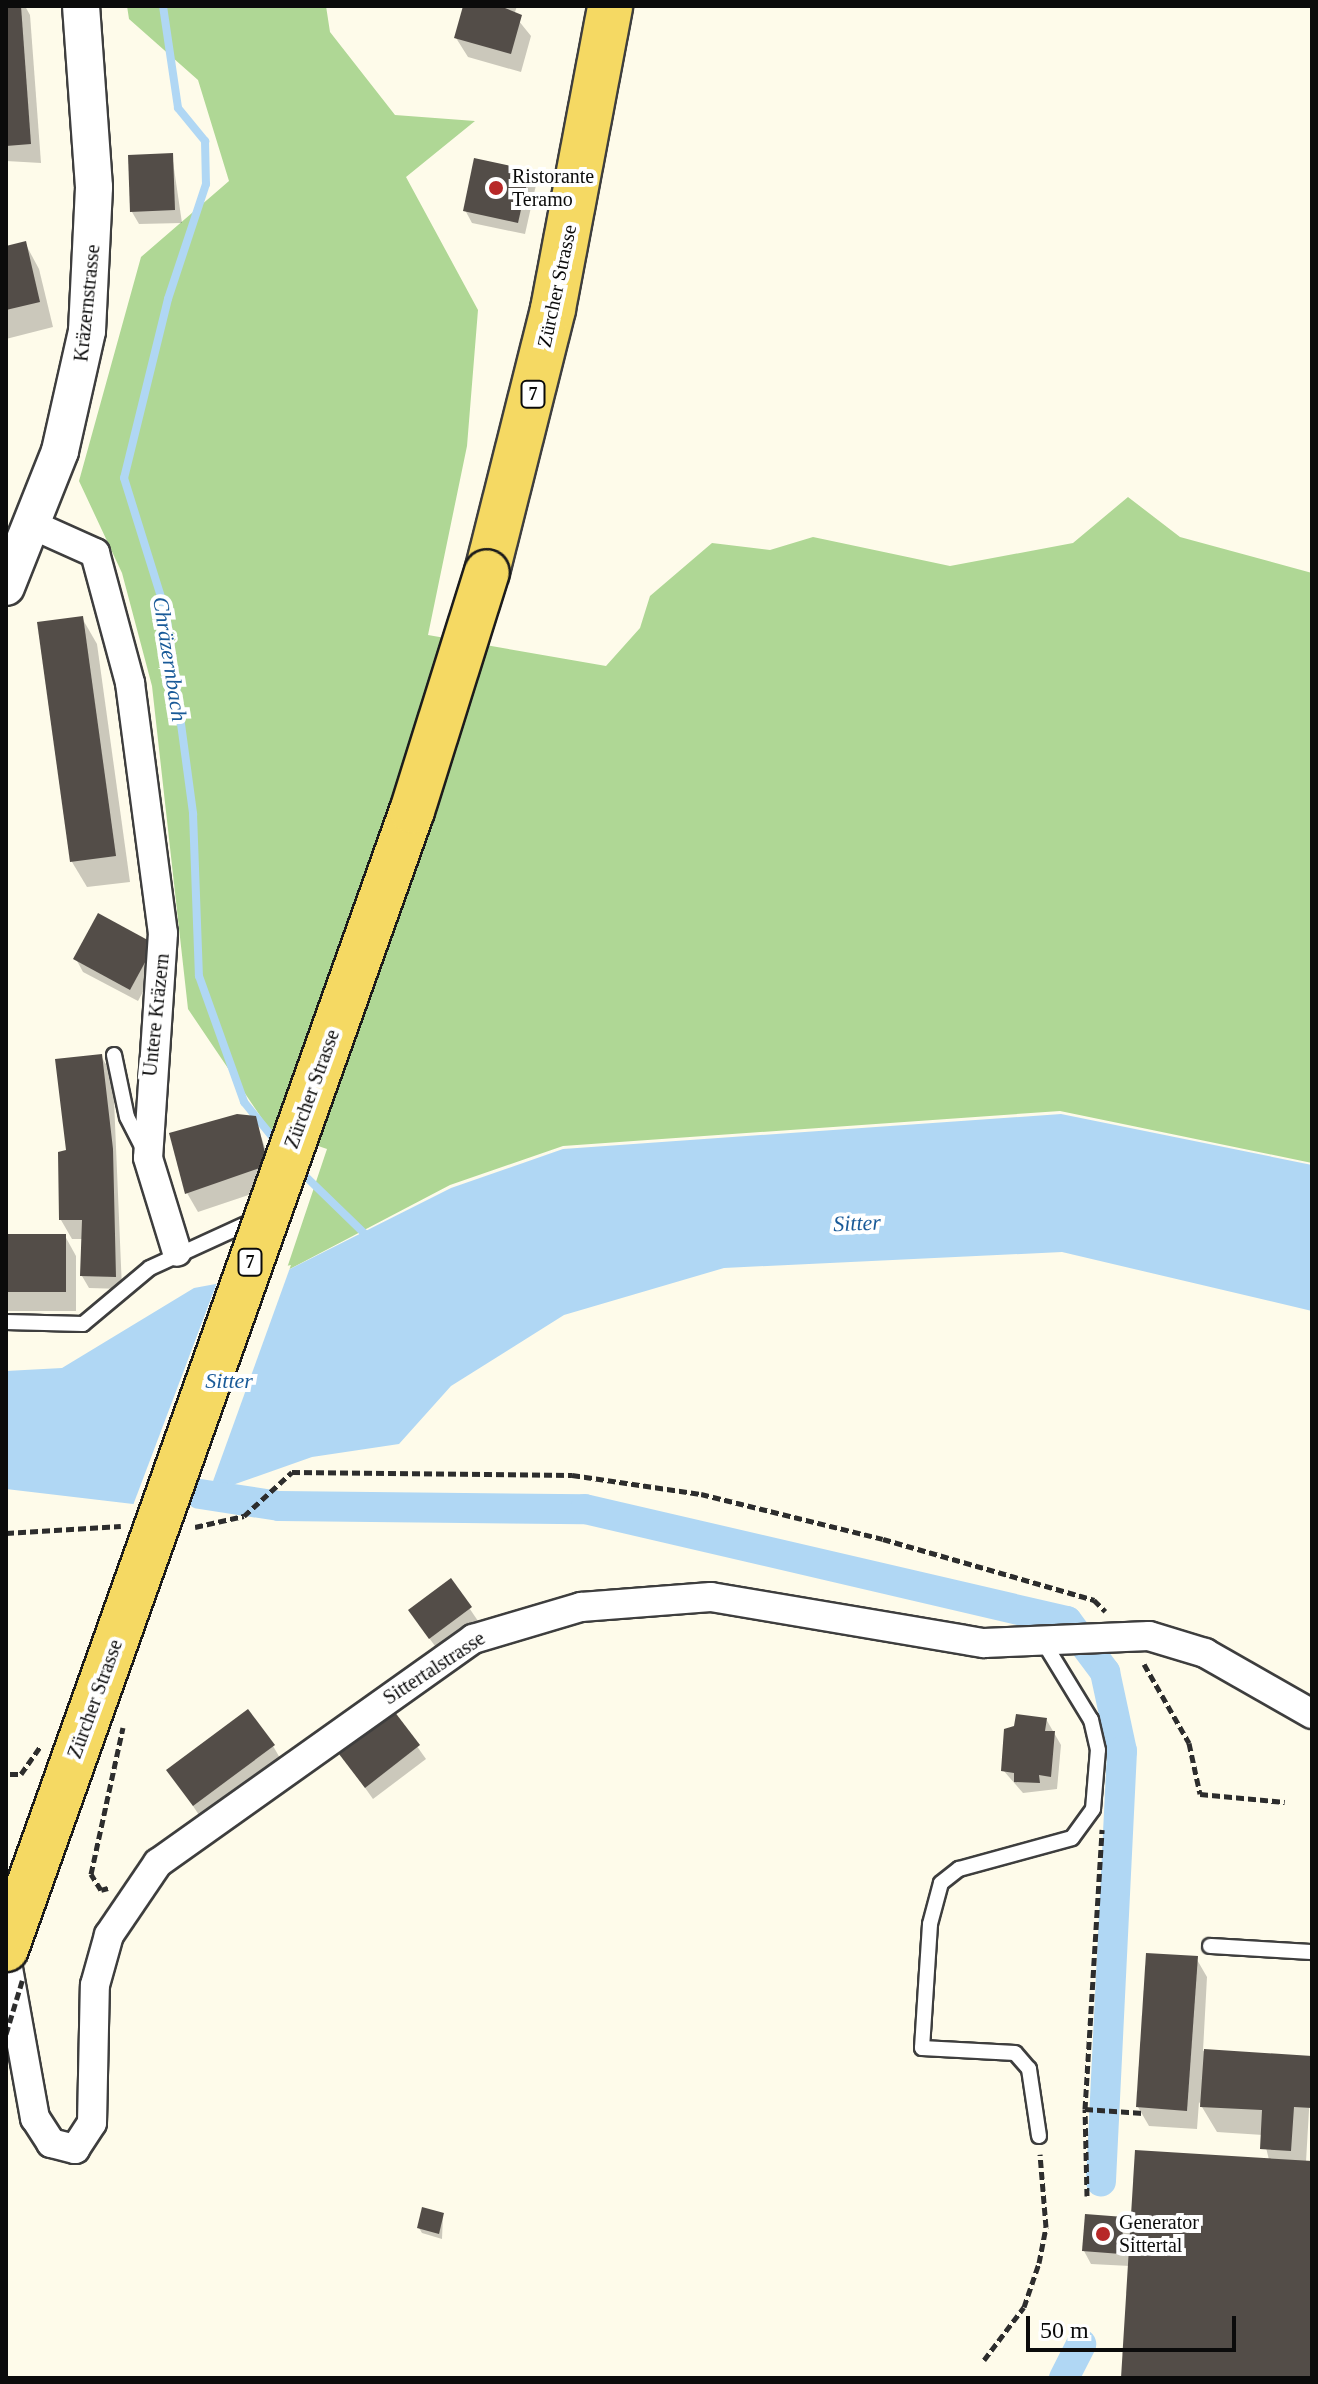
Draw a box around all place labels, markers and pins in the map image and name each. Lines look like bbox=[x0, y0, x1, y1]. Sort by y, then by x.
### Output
place label: Ristorante Teramo bbox=[512, 164, 594, 211]
marker: Ristorante Teramo bbox=[487, 179, 505, 197]
place label: Generator Sittertal bbox=[1119, 2210, 1199, 2257]
marker: Generator Sittertal bbox=[1094, 2225, 1112, 2243]

